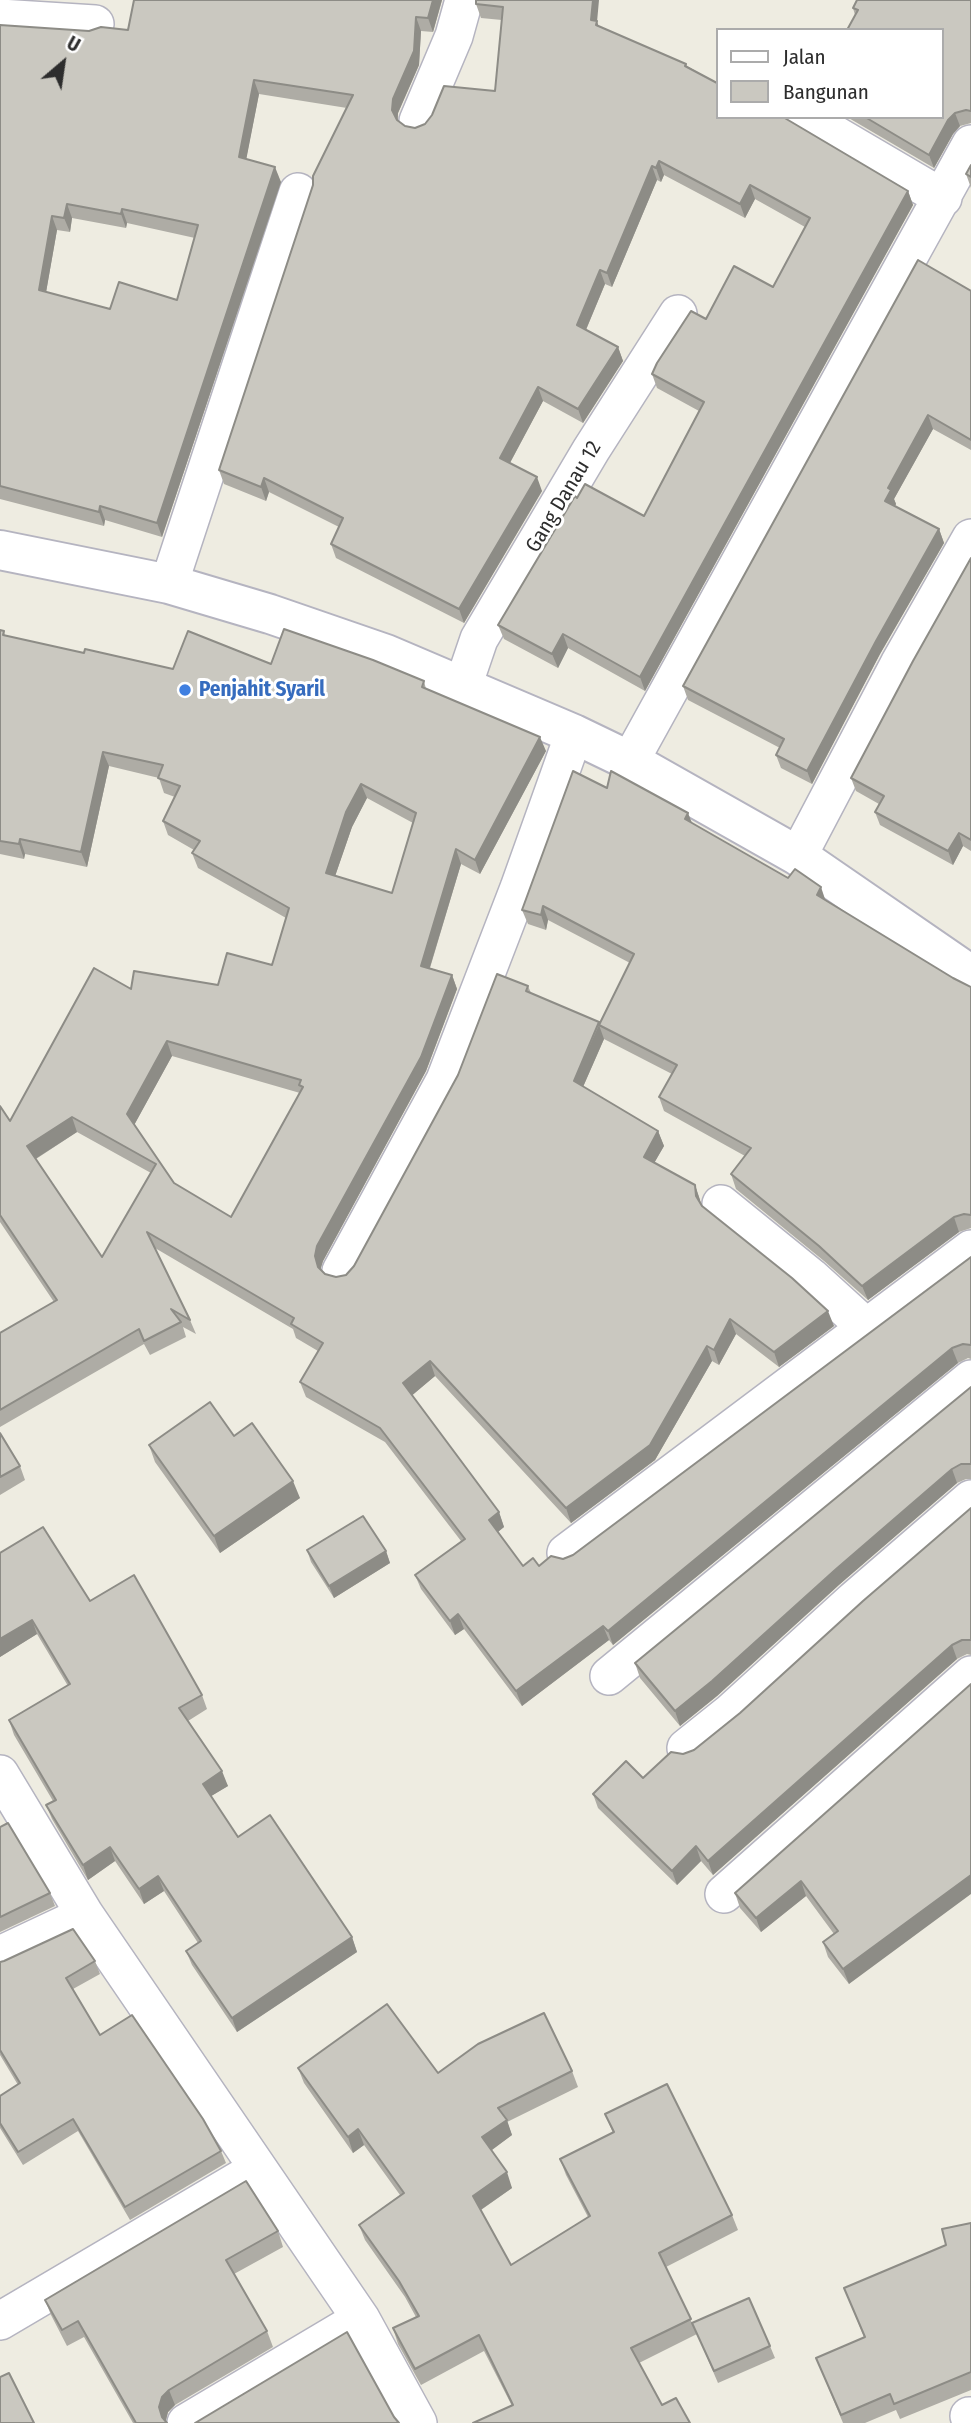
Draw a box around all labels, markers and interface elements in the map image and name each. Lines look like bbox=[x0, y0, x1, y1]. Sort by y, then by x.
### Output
north arrow bbox=[28, 28, 98, 98]
legend bbox=[716, 28, 943, 119]
text: U bbox=[63, 31, 84, 57]
text: Jalan bbox=[783, 44, 826, 70]
text: Bangunan bbox=[783, 79, 869, 105]
street label: Gang Danau 12 bbox=[521, 437, 607, 557]
place label: Penjahit Syaril bbox=[199, 677, 325, 703]
marker: Penjahit Syaril bbox=[177, 682, 193, 698]

